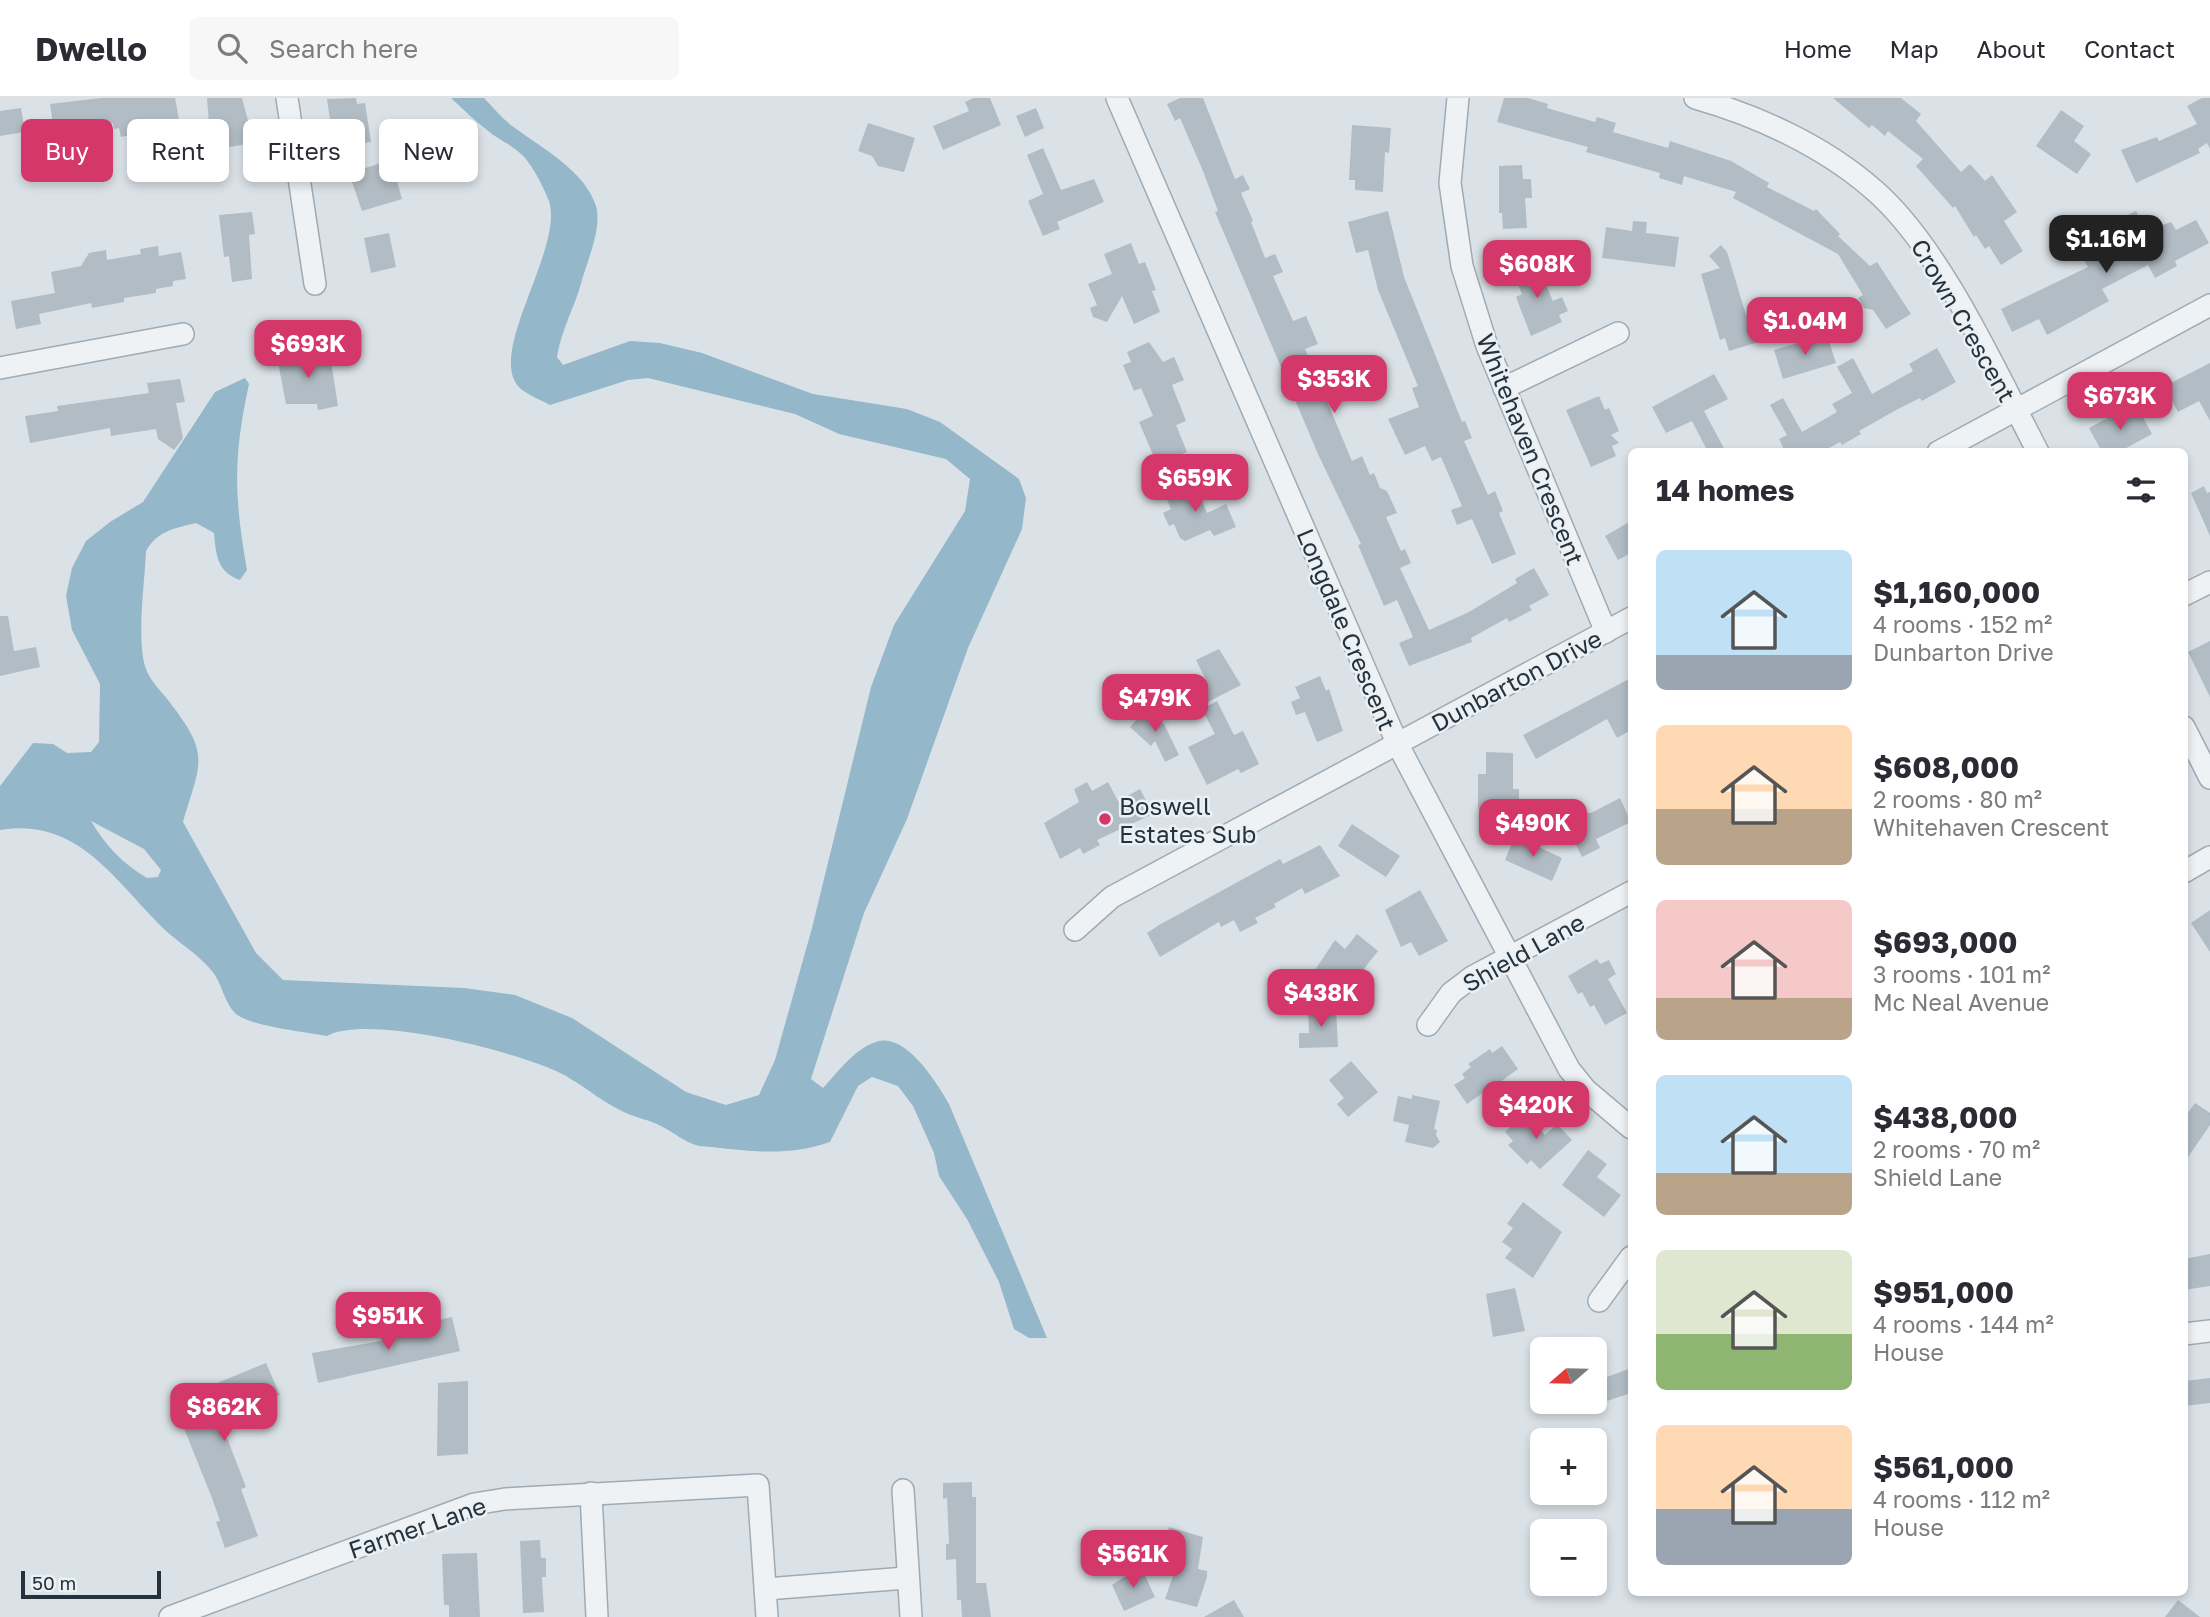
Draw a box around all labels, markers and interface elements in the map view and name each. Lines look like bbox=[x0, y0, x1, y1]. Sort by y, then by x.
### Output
search box bbox=[189, 17, 679, 80]
text: Dwello bbox=[35, 29, 147, 68]
icon: search bbox=[213, 29, 251, 67]
text: Search here bbox=[269, 33, 418, 64]
text: Home bbox=[1784, 34, 1852, 63]
text: Map bbox=[1890, 34, 1939, 63]
text: About bbox=[1977, 34, 2046, 63]
text: Contact bbox=[2084, 34, 2175, 63]
chip: Buy bbox=[21, 119, 113, 182]
chip: Rent bbox=[127, 119, 229, 182]
chip: Filters bbox=[243, 119, 365, 182]
chip: New bbox=[379, 119, 478, 182]
pin: $1.16M bbox=[2049, 216, 2163, 275]
text: $1.16M bbox=[2065, 224, 2147, 252]
street label: Crown Crescent bbox=[1906, 234, 2022, 406]
pin: $608K bbox=[1488, 240, 1586, 300]
text: $608K bbox=[1499, 249, 1575, 277]
pin: $1.04M bbox=[1748, 298, 1862, 357]
text: $1.04M bbox=[1763, 306, 1847, 334]
pin: $693K bbox=[259, 320, 357, 380]
text: $693K bbox=[270, 329, 346, 357]
street label: Whitehaven Crescent bbox=[1471, 329, 1591, 569]
pin: $353K bbox=[1285, 356, 1383, 415]
text: $353K bbox=[1297, 364, 1371, 392]
pin: $673K bbox=[2071, 372, 2169, 432]
text: $673K bbox=[2083, 381, 2157, 409]
pin: $659K bbox=[1146, 454, 1244, 514]
text: $659K bbox=[1157, 463, 1233, 491]
icon: filters bbox=[2122, 471, 2160, 509]
text: 14 homes bbox=[1656, 472, 1795, 508]
street label: Longdale Crescent bbox=[1291, 524, 1403, 734]
text: $1,160,000 bbox=[1873, 574, 2040, 610]
icon: home bbox=[1712, 578, 1796, 662]
text: 4 rooms · 152 m² bbox=[1873, 610, 2052, 638]
street label: Dunbarton Drive bbox=[1426, 623, 1606, 737]
text: Dunbarton Drive bbox=[1873, 638, 2054, 666]
pin: $479K bbox=[1106, 674, 1204, 734]
text: $479K bbox=[1118, 683, 1192, 711]
text: $608,000 bbox=[1873, 749, 2019, 785]
icon: home bbox=[1712, 753, 1796, 837]
text: 2 rooms · 80 m² bbox=[1873, 785, 2042, 813]
place label: Boswell Estates Sub bbox=[1119, 791, 1256, 848]
pin: $490K bbox=[1484, 800, 1582, 859]
text: $490K bbox=[1495, 808, 1571, 836]
marker: Boswell Estates Sub bbox=[1097, 811, 1113, 827]
text: Whitehaven Crescent bbox=[1873, 813, 2109, 841]
street label: Shield Lane bbox=[1457, 907, 1589, 997]
text: $693,000 bbox=[1873, 924, 2018, 960]
icon: home bbox=[1712, 928, 1796, 1012]
text: 3 rooms · 101 m² bbox=[1873, 960, 2050, 988]
pin: $438K bbox=[1272, 970, 1370, 1029]
text: $438K bbox=[1283, 978, 1359, 1006]
text: Mc Neal Avenue bbox=[1873, 988, 2049, 1016]
pin: $420K bbox=[1487, 1082, 1585, 1141]
text: $420K bbox=[1498, 1090, 1574, 1118]
text: $438,000 bbox=[1873, 1099, 2017, 1135]
icon: home bbox=[1712, 1103, 1796, 1187]
text: 2 rooms · 70 m² bbox=[1873, 1135, 2040, 1163]
text: Shield Lane bbox=[1873, 1163, 2002, 1191]
text: $951,000 bbox=[1873, 1274, 2014, 1310]
icon: home bbox=[1712, 1278, 1796, 1362]
pin: $951K bbox=[339, 1292, 437, 1352]
text: $951K bbox=[352, 1301, 424, 1329]
text: 4 rooms · 144 m² bbox=[1873, 1310, 2054, 1338]
north arrow bbox=[1530, 1337, 1606, 1414]
map controls bbox=[1530, 1337, 1607, 1596]
text: House bbox=[1873, 1338, 1944, 1366]
pin: $862K bbox=[175, 1384, 273, 1443]
text: $862K bbox=[186, 1392, 262, 1420]
button: + bbox=[1530, 1428, 1607, 1505]
text: $561,000 bbox=[1873, 1449, 2014, 1485]
icon: home bbox=[1712, 1453, 1796, 1537]
text: 4 rooms · 112 m² bbox=[1873, 1485, 2050, 1513]
street label: Farmer Lane bbox=[344, 1490, 490, 1564]
text: House bbox=[1873, 1513, 1944, 1541]
button: − bbox=[1530, 1519, 1607, 1596]
pin: $561K bbox=[1084, 1530, 1182, 1590]
text: $561K bbox=[1097, 1539, 1169, 1567]
scale bar bbox=[21, 1568, 161, 1600]
text: 50 m bbox=[32, 1571, 76, 1594]

